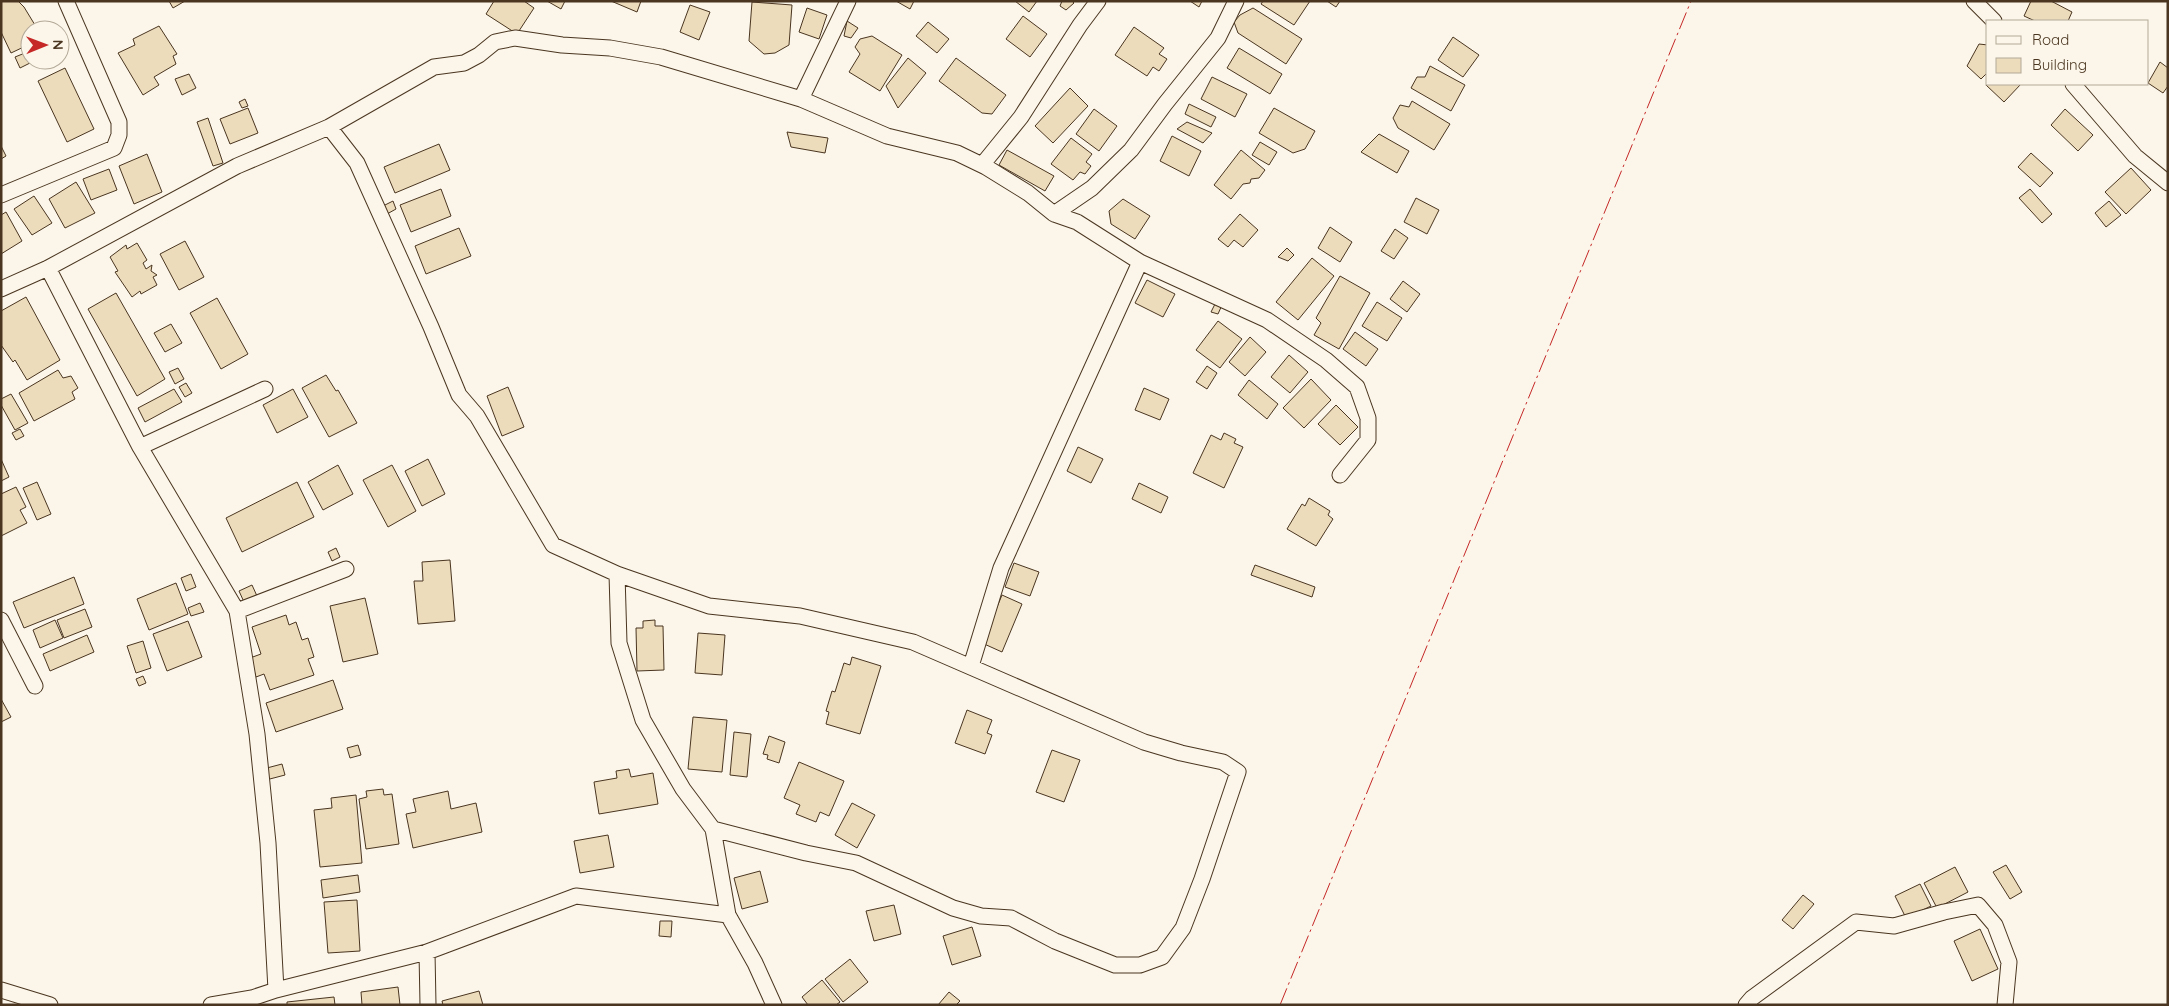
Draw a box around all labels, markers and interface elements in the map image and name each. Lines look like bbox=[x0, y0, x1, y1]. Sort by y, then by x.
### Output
north arrow bbox=[20, 20, 70, 70]
legend bbox=[1986, 20, 2149, 85]
text: Road bbox=[2032, 30, 2069, 49]
text: N bbox=[49, 39, 67, 50]
text: Building bbox=[2032, 55, 2087, 74]

